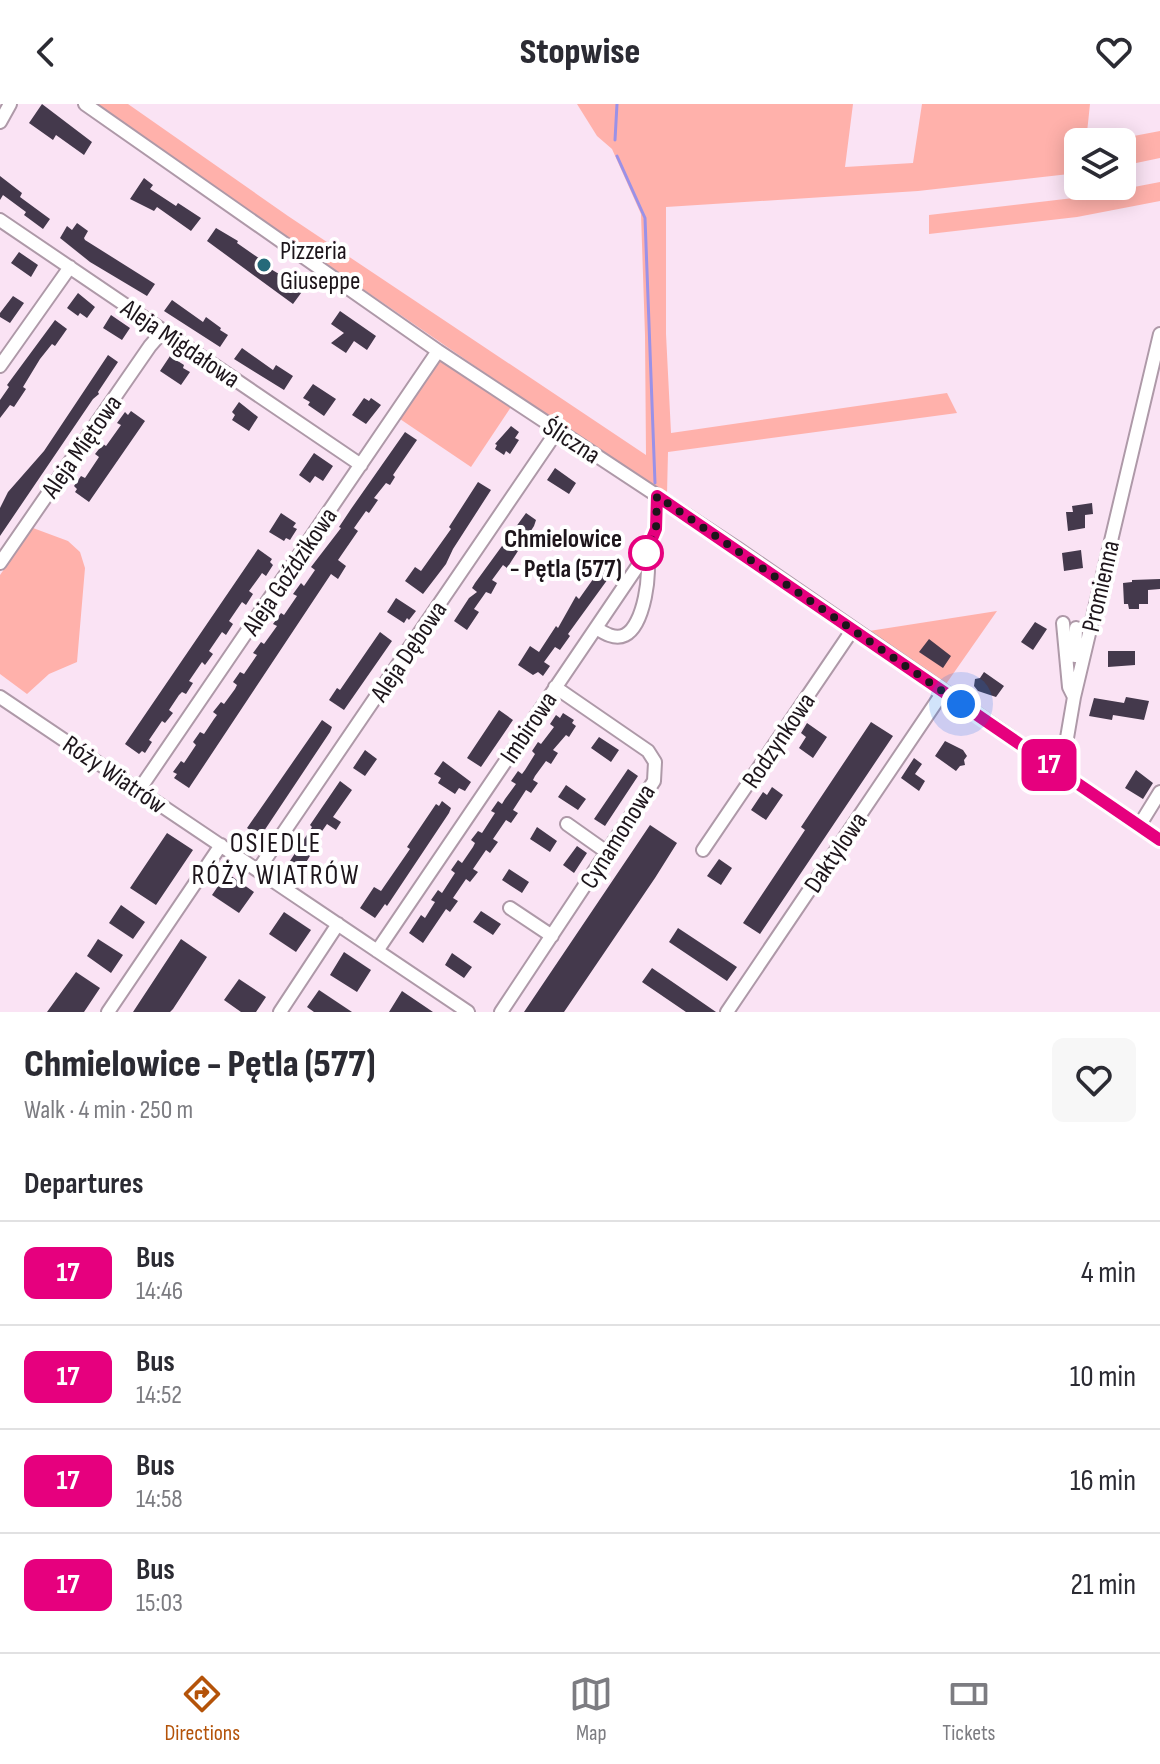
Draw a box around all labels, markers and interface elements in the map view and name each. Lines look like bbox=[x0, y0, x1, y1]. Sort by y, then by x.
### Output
icon: back bbox=[24, 30, 68, 74]
icon: heart bbox=[1092, 30, 1136, 74]
text: Stopwise bbox=[520, 31, 640, 74]
map controls bbox=[1064, 128, 1136, 200]
button: layers bbox=[1064, 128, 1136, 200]
place label: Pizzeria Giuseppe bbox=[280, 236, 361, 297]
marker: Pizzeria Giuseppe bbox=[255, 256, 273, 274]
street label: Aleja Migdałowa bbox=[114, 293, 246, 395]
street label: Aleja Miętowa bbox=[35, 389, 129, 505]
street label: Śliczna bbox=[537, 411, 606, 471]
street label: Aleja Goździkowa bbox=[236, 502, 344, 643]
place label: Chmielowice - Pętla (577) bbox=[504, 524, 622, 585]
marker: Chmielowice - Pętla (577) bbox=[629, 536, 663, 570]
street label: Promienna bbox=[1076, 538, 1127, 635]
street label: Aleja Dębowa bbox=[364, 596, 454, 709]
your location bbox=[941, 684, 981, 724]
street label: Imbirowa bbox=[494, 686, 564, 769]
street label: Rodzynkowa bbox=[736, 687, 822, 794]
street label: Róży Wiatrów bbox=[57, 729, 172, 821]
line badge: 17 bbox=[1013, 739, 1085, 791]
text: 17 bbox=[1038, 748, 1061, 781]
street label: Cynamonowa bbox=[574, 779, 662, 895]
street label: Daktylowa bbox=[798, 807, 874, 899]
district label: OSIEDLE RÓŻY WIATRÓW bbox=[192, 827, 360, 892]
button: heart bbox=[1052, 1038, 1136, 1122]
text: Chmielowice - Pętla (577) bbox=[24, 1042, 375, 1087]
text: Walk · 4 min · 250 m bbox=[24, 1095, 193, 1126]
text: Departures bbox=[24, 1166, 144, 1202]
text: Bus bbox=[136, 1240, 175, 1276]
text: 4 min bbox=[1081, 1255, 1136, 1291]
text: 17 bbox=[57, 1256, 80, 1289]
text: 14:46 bbox=[136, 1276, 183, 1307]
text: Bus bbox=[136, 1344, 175, 1380]
text: 10 min bbox=[1070, 1359, 1136, 1395]
text: 17 bbox=[57, 1360, 80, 1393]
text: 14:52 bbox=[136, 1380, 182, 1411]
text: Bus bbox=[136, 1448, 175, 1484]
text: 16 min bbox=[1070, 1463, 1136, 1499]
text: 17 bbox=[57, 1464, 80, 1497]
text: 14:58 bbox=[136, 1484, 183, 1515]
text: Bus bbox=[136, 1552, 175, 1588]
text: 21 min bbox=[1071, 1567, 1136, 1603]
text: 17 bbox=[57, 1568, 80, 1601]
text: 15:03 bbox=[136, 1588, 183, 1619]
tab: Directions bbox=[165, 1672, 240, 1747]
tab: Map bbox=[569, 1672, 613, 1747]
tab: Tickets bbox=[942, 1672, 995, 1747]

